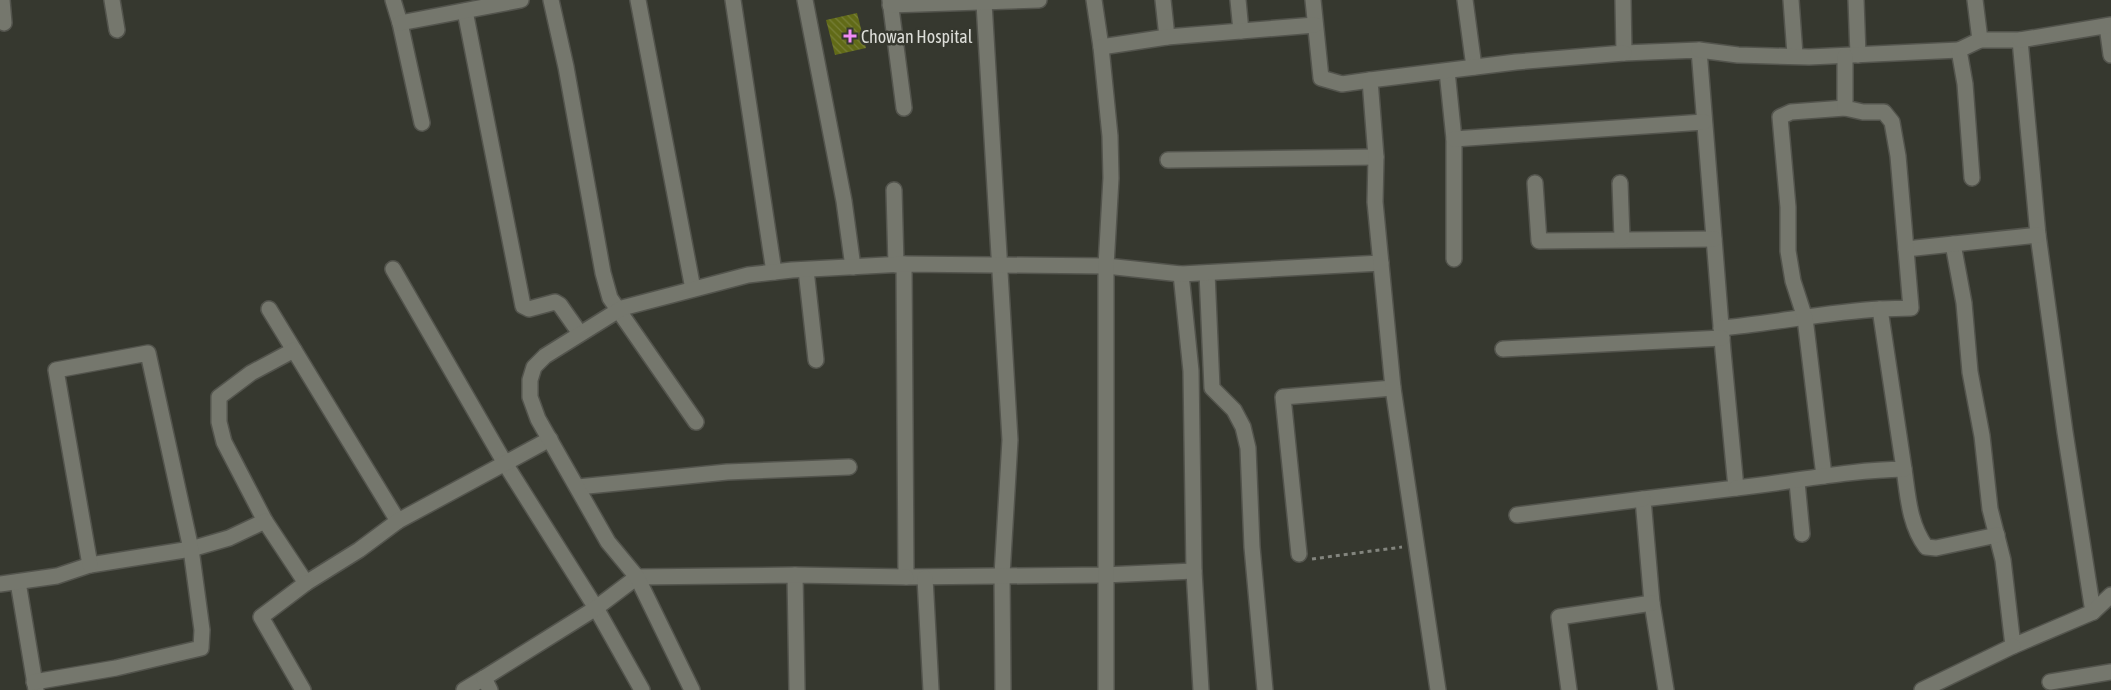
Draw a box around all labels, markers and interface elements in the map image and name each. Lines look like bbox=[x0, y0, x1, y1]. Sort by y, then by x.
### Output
place label: Chowan Hospital bbox=[861, 26, 973, 47]
marker: Chowan Hospital bbox=[843, 29, 857, 43]

